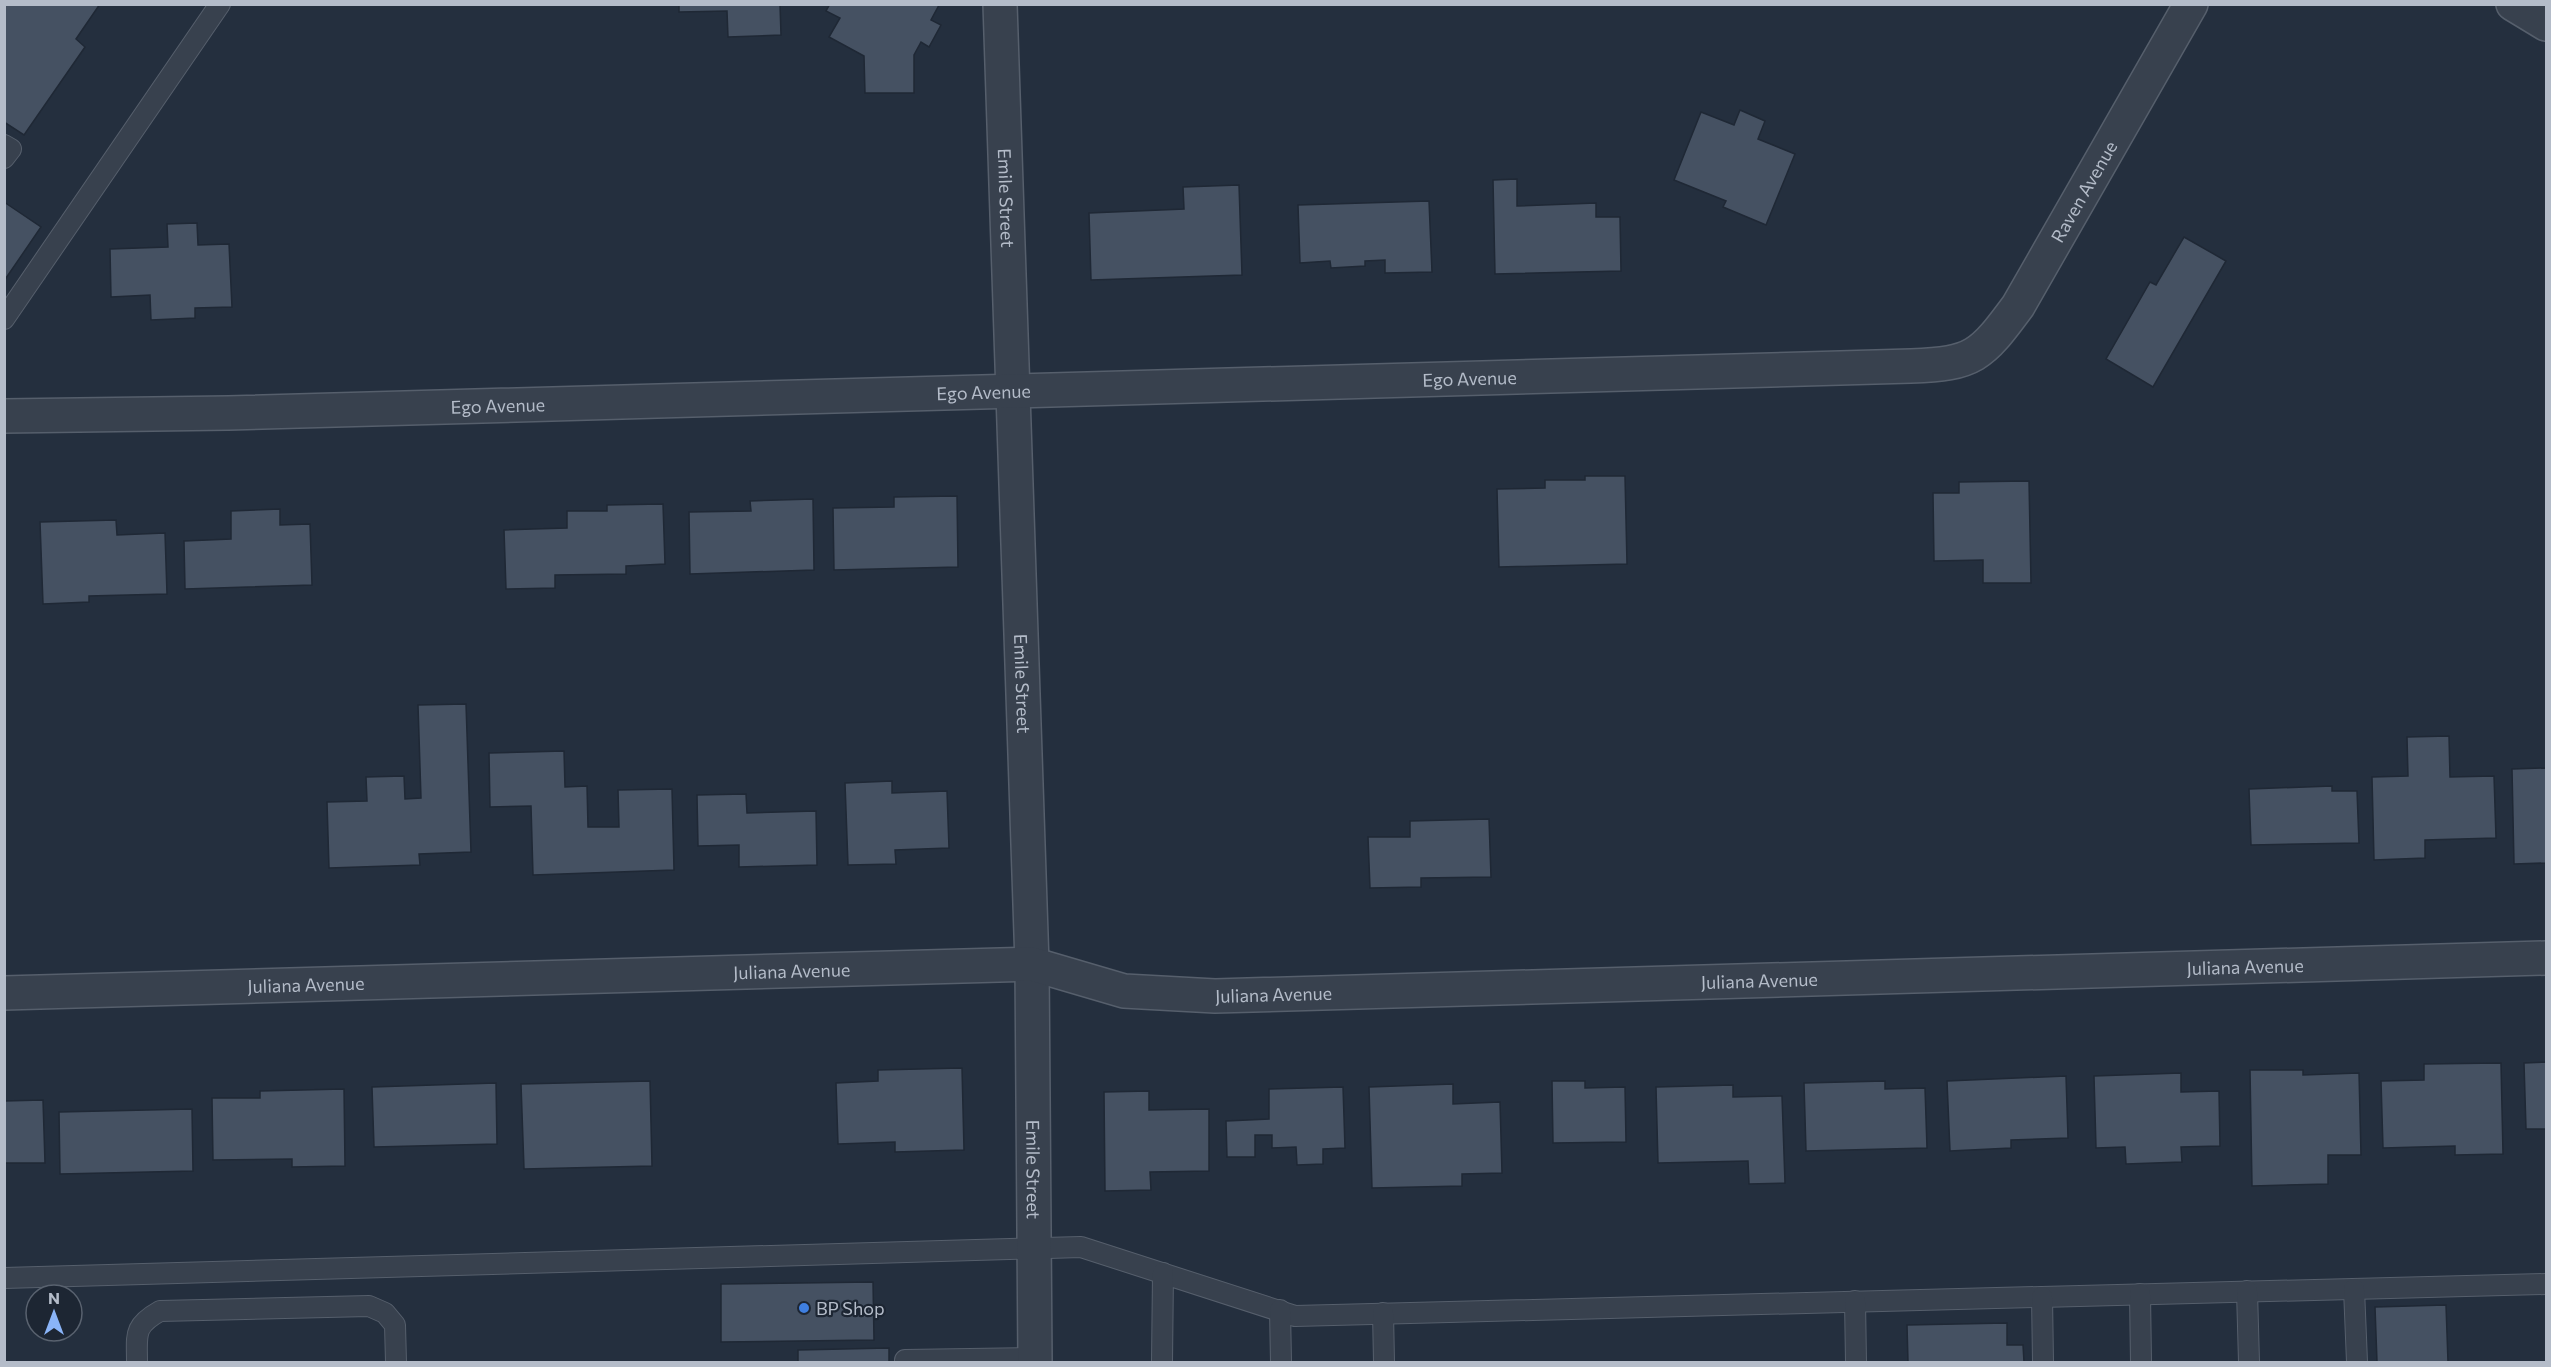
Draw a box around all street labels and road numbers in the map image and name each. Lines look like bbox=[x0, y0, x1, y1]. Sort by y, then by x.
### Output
street label: Raven Avenue bbox=[2046, 137, 2121, 246]
street label: Emile Street bbox=[994, 148, 1019, 248]
street label: Ego Avenue bbox=[1422, 366, 1517, 391]
street label: Ego Avenue bbox=[936, 380, 1031, 404]
street label: Ego Avenue bbox=[450, 393, 545, 418]
street label: Emile Street bbox=[1010, 634, 1035, 734]
street label: Juliana Avenue bbox=[2186, 954, 2304, 979]
street label: Juliana Avenue bbox=[733, 958, 851, 983]
street label: Juliana Avenue bbox=[1700, 968, 1818, 993]
street label: Juliana Avenue bbox=[247, 972, 365, 997]
street label: Juliana Avenue bbox=[1215, 982, 1332, 1007]
street label: Emile Street bbox=[1022, 1120, 1045, 1219]

